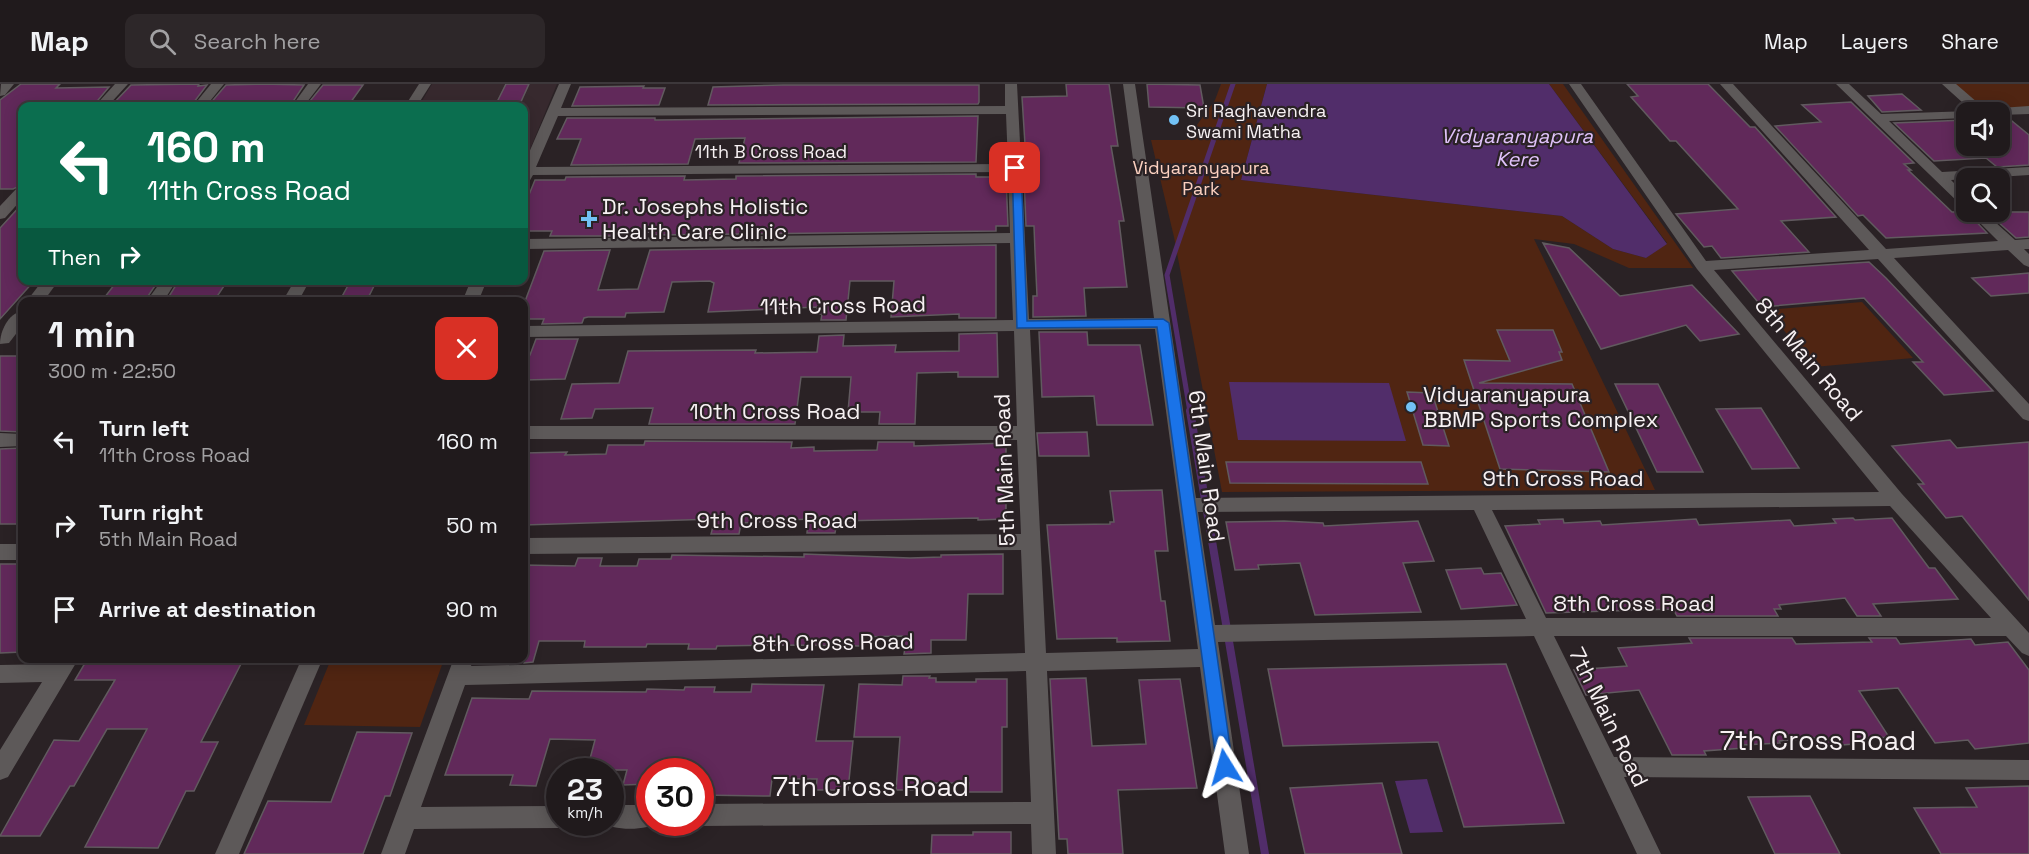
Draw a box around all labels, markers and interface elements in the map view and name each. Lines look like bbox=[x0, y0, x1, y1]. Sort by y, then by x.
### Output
search box bbox=[125, 14, 545, 68]
text: Map bbox=[30, 23, 89, 59]
icon: search bbox=[146, 25, 179, 58]
text: Search here bbox=[194, 27, 321, 55]
text: Map bbox=[1764, 28, 1808, 55]
text: Layers bbox=[1841, 28, 1908, 55]
text: Share bbox=[1941, 28, 1999, 55]
place label: Sri Raghavendra Swami Matha bbox=[1186, 99, 1326, 143]
map controls bbox=[1956, 102, 2010, 222]
button: sound bbox=[1956, 102, 2010, 156]
marker: Sri Raghavendra Swami Matha bbox=[1167, 113, 1181, 127]
text: 160 m bbox=[147, 121, 266, 174]
water label: Vidyaranyapura Kere bbox=[1441, 123, 1594, 172]
icon: left bbox=[48, 126, 126, 204]
street label: 11th B Cross Road bbox=[695, 140, 847, 163]
pin bbox=[989, 142, 1040, 193]
icon: arrive bbox=[998, 151, 1031, 184]
park label: Vidyaranyapura Park bbox=[1132, 156, 1270, 200]
button: search bbox=[1956, 168, 2010, 222]
text: 11th Cross Road bbox=[147, 173, 351, 208]
place label: Dr. Josephs Holistic Health Care Clinic bbox=[602, 192, 808, 245]
marker: Dr. Josephs Holistic Health Care Clinic bbox=[580, 210, 598, 228]
icon: right bbox=[113, 240, 146, 273]
text: Then bbox=[48, 243, 101, 271]
street label: 11th Cross Road bbox=[760, 290, 926, 320]
street label: 8th Main Road bbox=[1749, 291, 1869, 427]
text: 1 min bbox=[48, 312, 136, 358]
button: close bbox=[435, 317, 498, 380]
text: 300 m · 22:50 bbox=[48, 358, 176, 384]
place label: Vidyaranyapura BBMP Sports Complex bbox=[1423, 380, 1658, 433]
street label: 6th Main Road bbox=[1182, 388, 1232, 544]
street label: 5th Main Road bbox=[987, 393, 1021, 547]
street label: 10th Cross Road bbox=[689, 397, 861, 425]
marker: Vidyaranyapura BBMP Sports Complex bbox=[1404, 400, 1418, 414]
text: Turn left bbox=[99, 414, 189, 442]
icon: left bbox=[48, 425, 81, 458]
text: 160 m bbox=[437, 427, 498, 455]
text: 11th Cross Road bbox=[99, 442, 250, 468]
street label: 9th Cross Road bbox=[1482, 464, 1644, 492]
text: Turn right bbox=[99, 498, 204, 526]
street label: 9th Cross Road bbox=[696, 506, 858, 534]
icon: right bbox=[48, 509, 81, 542]
text: 50 m bbox=[446, 511, 498, 539]
text: 5th Main Road bbox=[99, 526, 238, 552]
street label: 8th Cross Road bbox=[1553, 589, 1715, 617]
icon: arrive bbox=[48, 593, 81, 626]
text: Arrive at destination bbox=[99, 595, 316, 623]
text: 90 m bbox=[446, 595, 498, 623]
street label: 8th Cross Road bbox=[752, 627, 914, 657]
street label: 7th Main Road bbox=[1563, 643, 1655, 791]
street label: 7th Cross Road bbox=[1720, 723, 1916, 758]
position arrow bbox=[1193, 735, 1257, 799]
speed limit sign: 30 bbox=[636, 758, 714, 836]
street label: 7th Cross Road bbox=[773, 769, 969, 804]
text: 23 bbox=[567, 770, 603, 809]
text: km/h bbox=[567, 803, 603, 822]

